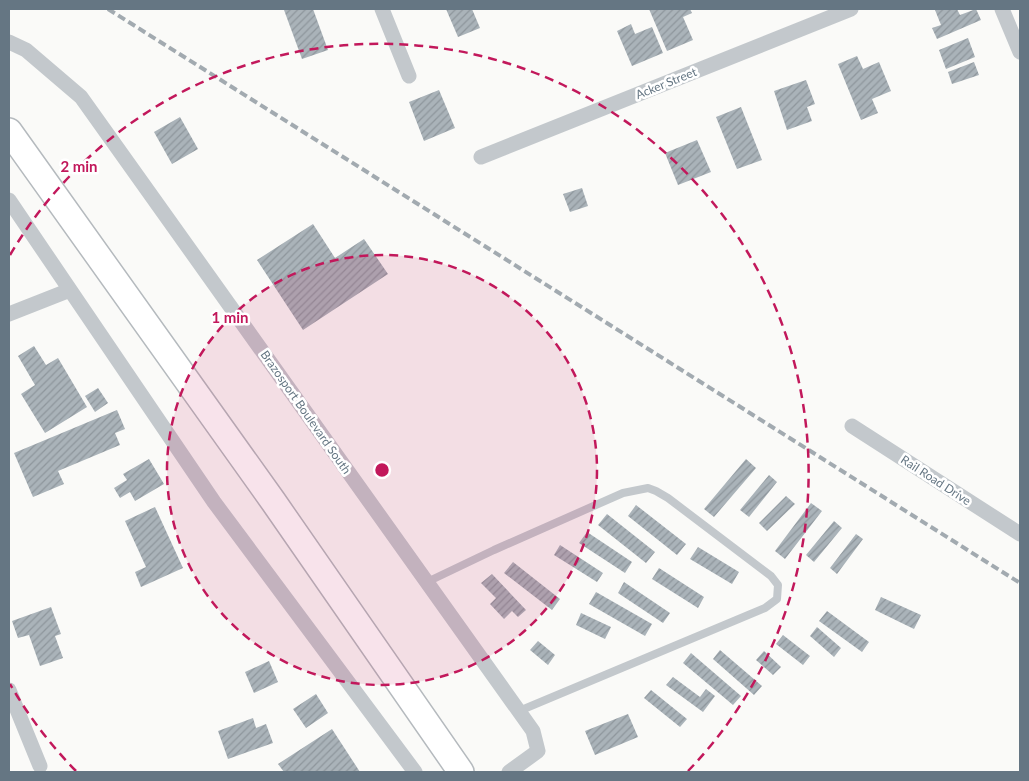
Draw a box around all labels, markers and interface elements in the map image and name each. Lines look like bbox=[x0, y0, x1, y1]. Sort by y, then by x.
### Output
street label: Acker Street bbox=[633, 64, 699, 102]
text: 2 min bbox=[60, 157, 98, 175]
text: 1 min bbox=[211, 308, 249, 326]
street label: Brazosport Boulevard South bbox=[258, 347, 354, 477]
street label: Rail Road Drive bbox=[898, 452, 974, 508]
centre of rings bbox=[373, 461, 391, 479]

